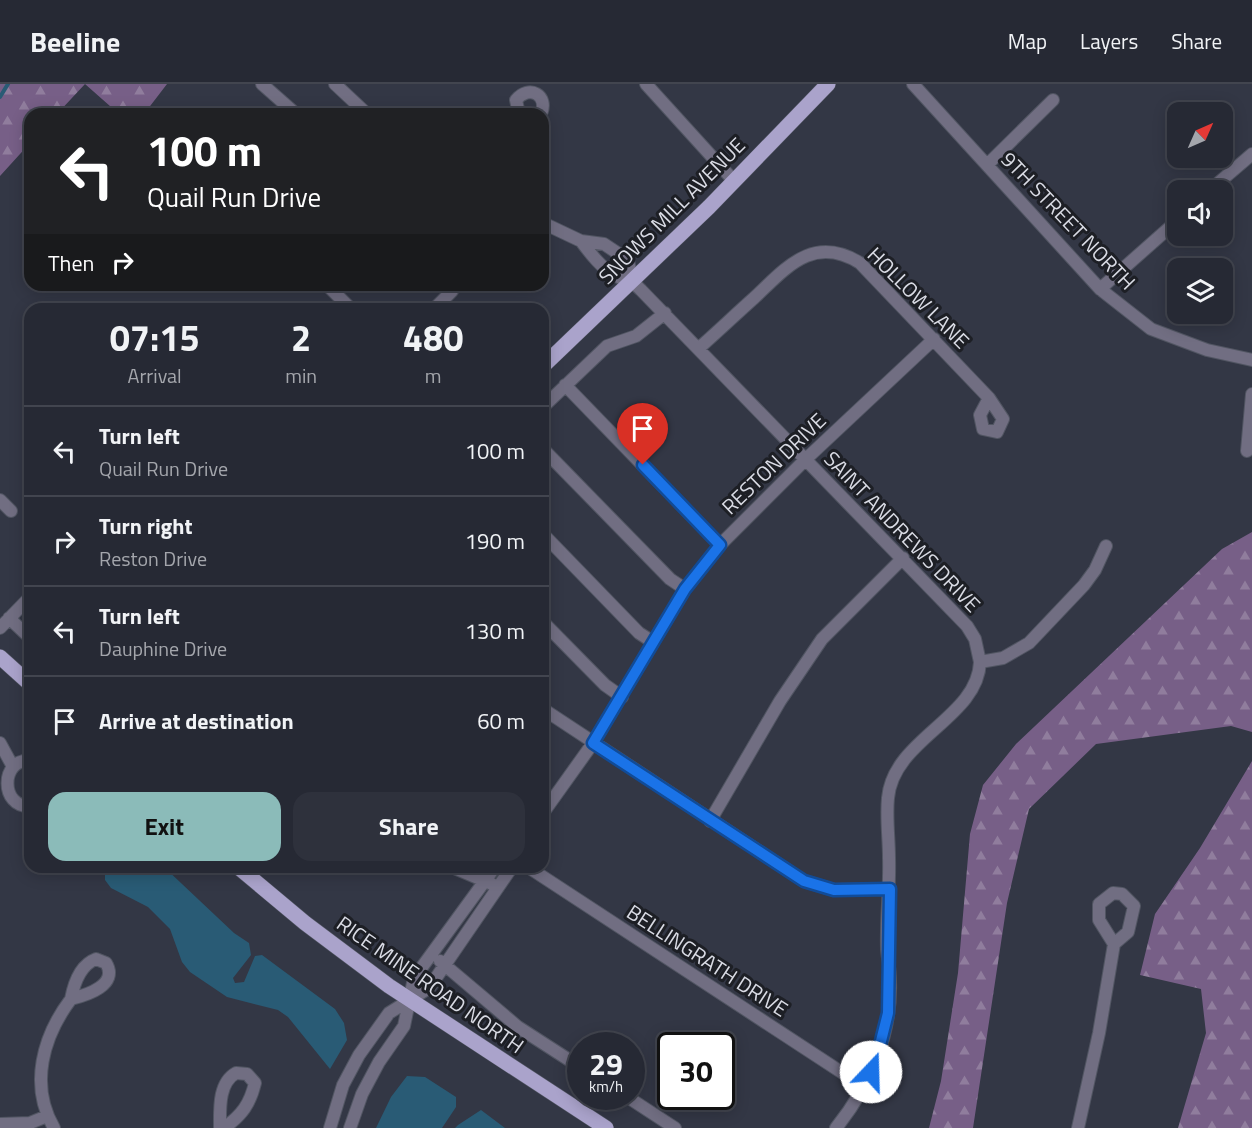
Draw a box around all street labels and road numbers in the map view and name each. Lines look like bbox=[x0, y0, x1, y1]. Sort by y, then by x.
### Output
street label: SNOWS MILL AVENUE bbox=[590, 129, 752, 291]
street label: 9TH STREET NORTH bbox=[994, 144, 1143, 297]
street label: HOLLOW LANE bbox=[860, 239, 977, 356]
street label: RESTON DRIVE bbox=[714, 405, 833, 522]
street label: SAINT ANDREWS DRIVE bbox=[817, 443, 988, 619]
street label: BELLINGRATH DRIVE bbox=[621, 896, 795, 1024]
street label: RICE MINE ROAD NORTH bbox=[330, 907, 531, 1061]

